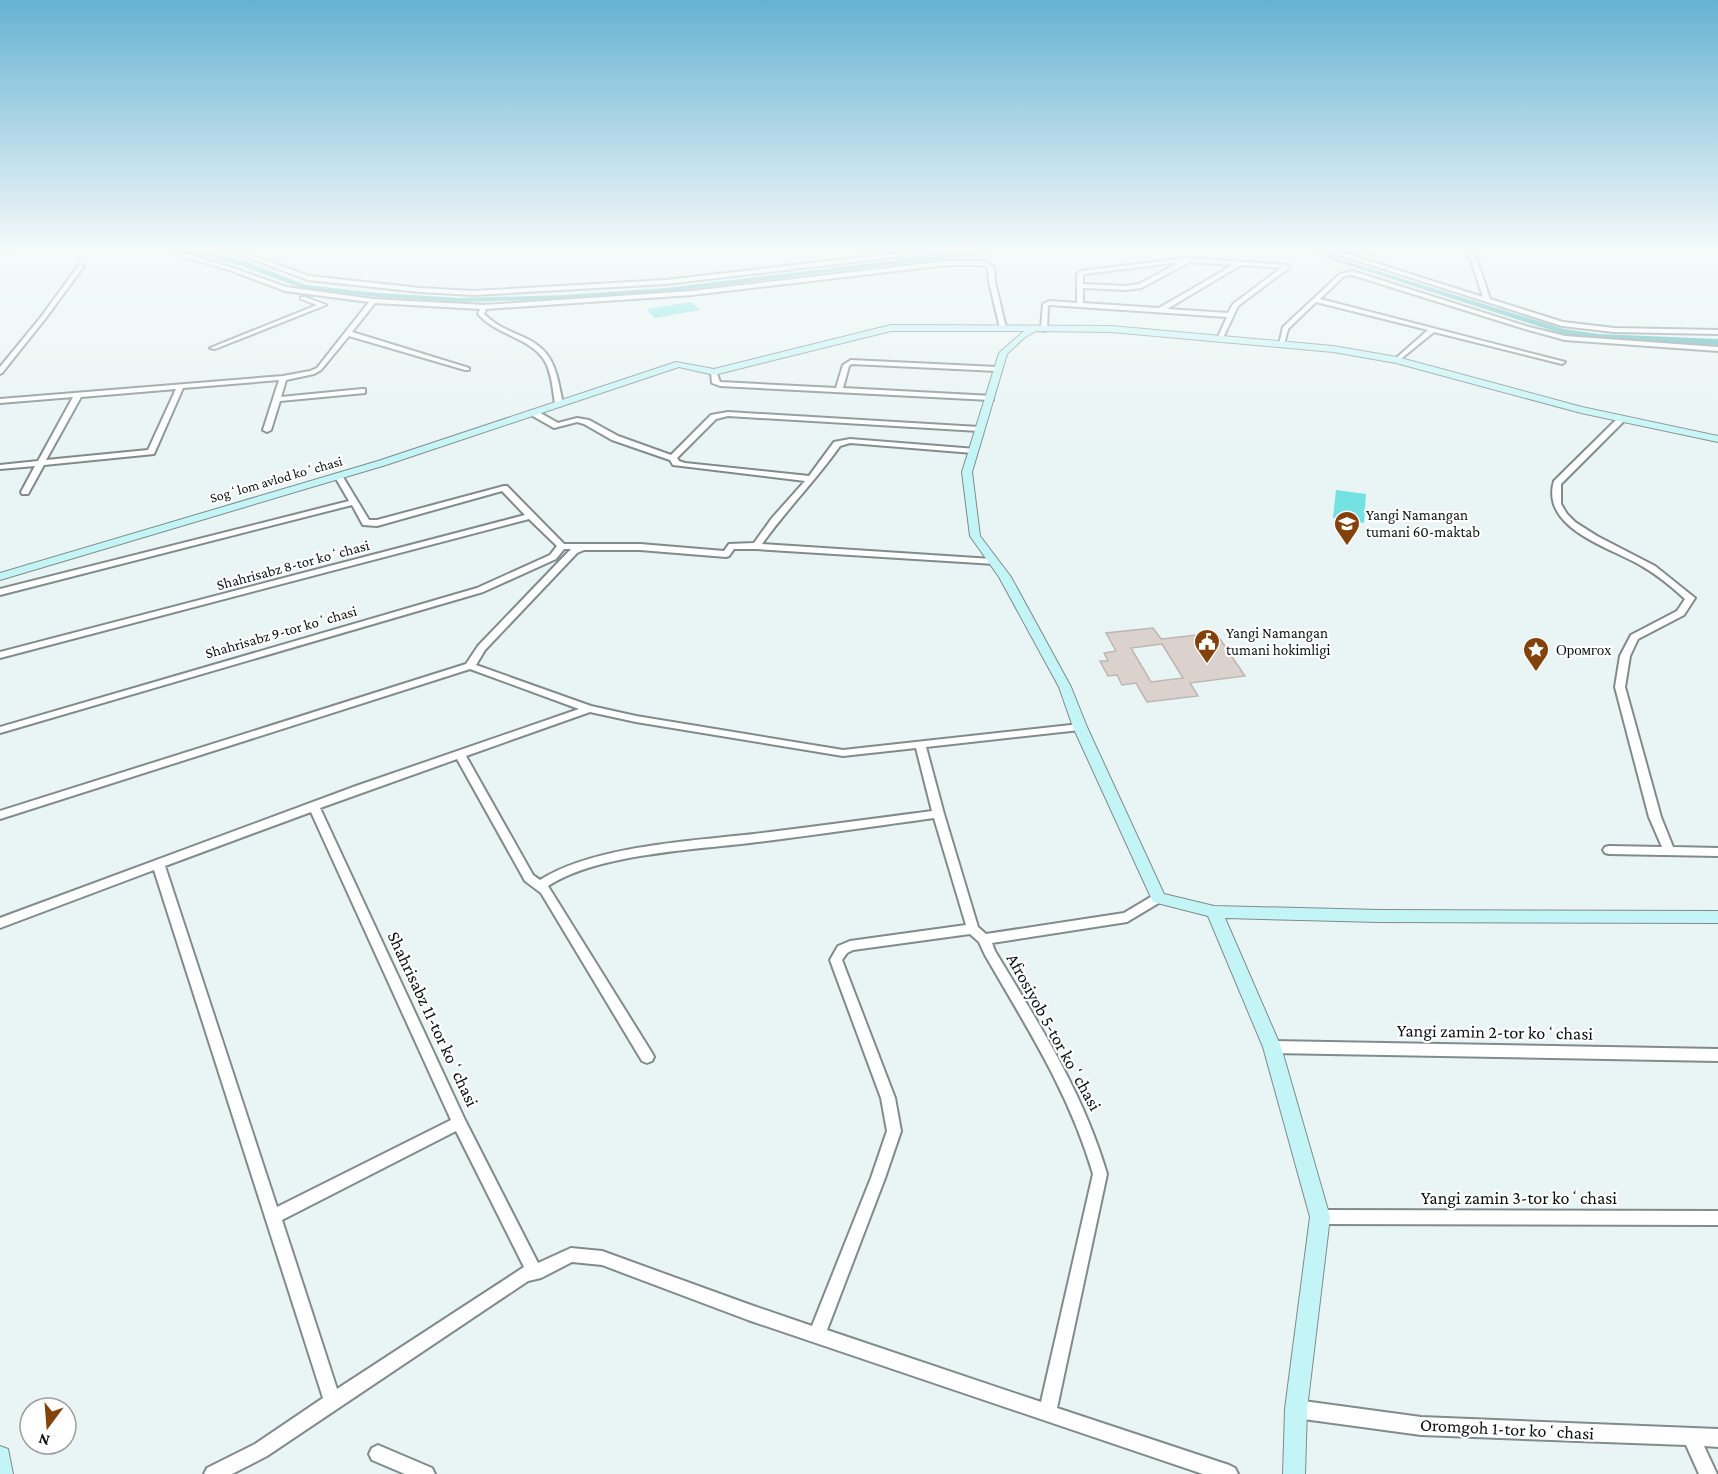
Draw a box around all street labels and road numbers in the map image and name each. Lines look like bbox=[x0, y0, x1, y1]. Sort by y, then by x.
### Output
street label: Sogʻlom avlod koʻchasi bbox=[208, 452, 344, 506]
street label: Shahrisabz 8-tor koʻchasi bbox=[215, 537, 371, 593]
street label: Shahrisabz 9-tor koʻchasi bbox=[203, 603, 359, 661]
street label: Shahrisabz 11-tor koʻchasi bbox=[384, 928, 483, 1110]
street label: Afrosiyob 5-tor koʻchasi bbox=[1002, 950, 1106, 1114]
street label: Yangi zamin 2-tor koʻchasi bbox=[1397, 1020, 1594, 1044]
street label: Yangi zamin 3-tor koʻchasi bbox=[1421, 1188, 1617, 1208]
street label: Oromgoh 1-tor koʻchasi bbox=[1419, 1414, 1595, 1444]

